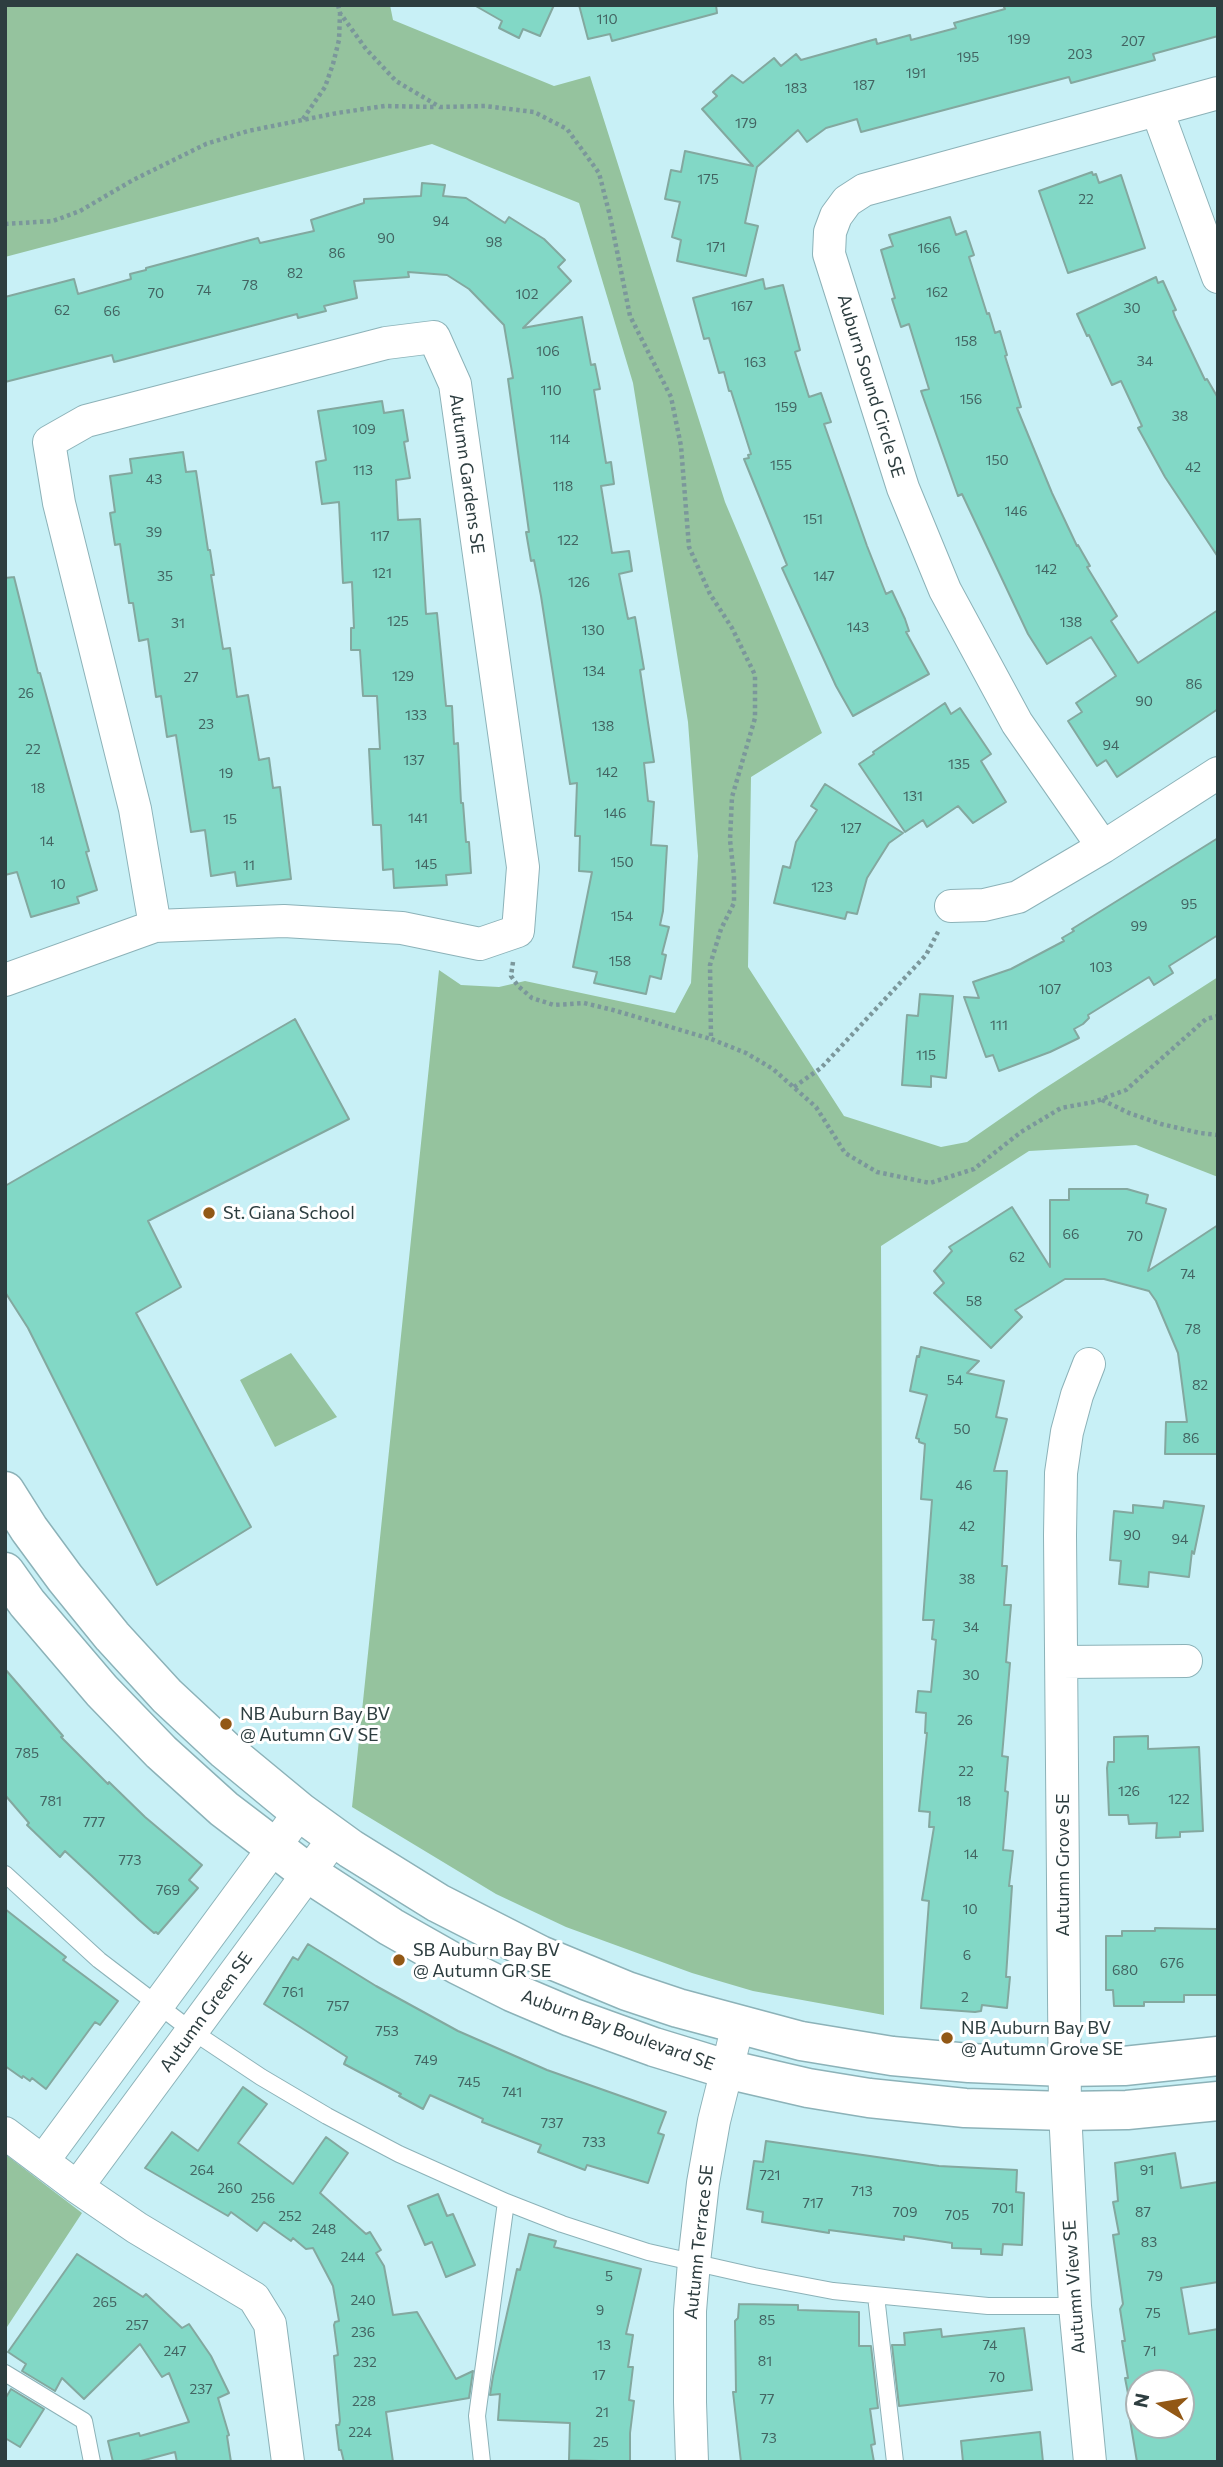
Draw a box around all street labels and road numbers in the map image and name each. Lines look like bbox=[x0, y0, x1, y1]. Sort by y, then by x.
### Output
street label: Auburn Sound Circle SE bbox=[833, 292, 909, 480]
street label: Autumn Gardens SE bbox=[445, 392, 489, 556]
street label: Autumn Grove SE bbox=[1052, 1794, 1074, 1936]
street label: Autumn Green SE bbox=[155, 1948, 257, 2076]
street label: Auburn Bay Boulevard SE bbox=[518, 1985, 718, 2075]
street label: Autumn Terrace SE bbox=[680, 2164, 718, 2320]
street label: Autumn View SE bbox=[1059, 2219, 1089, 2355]

